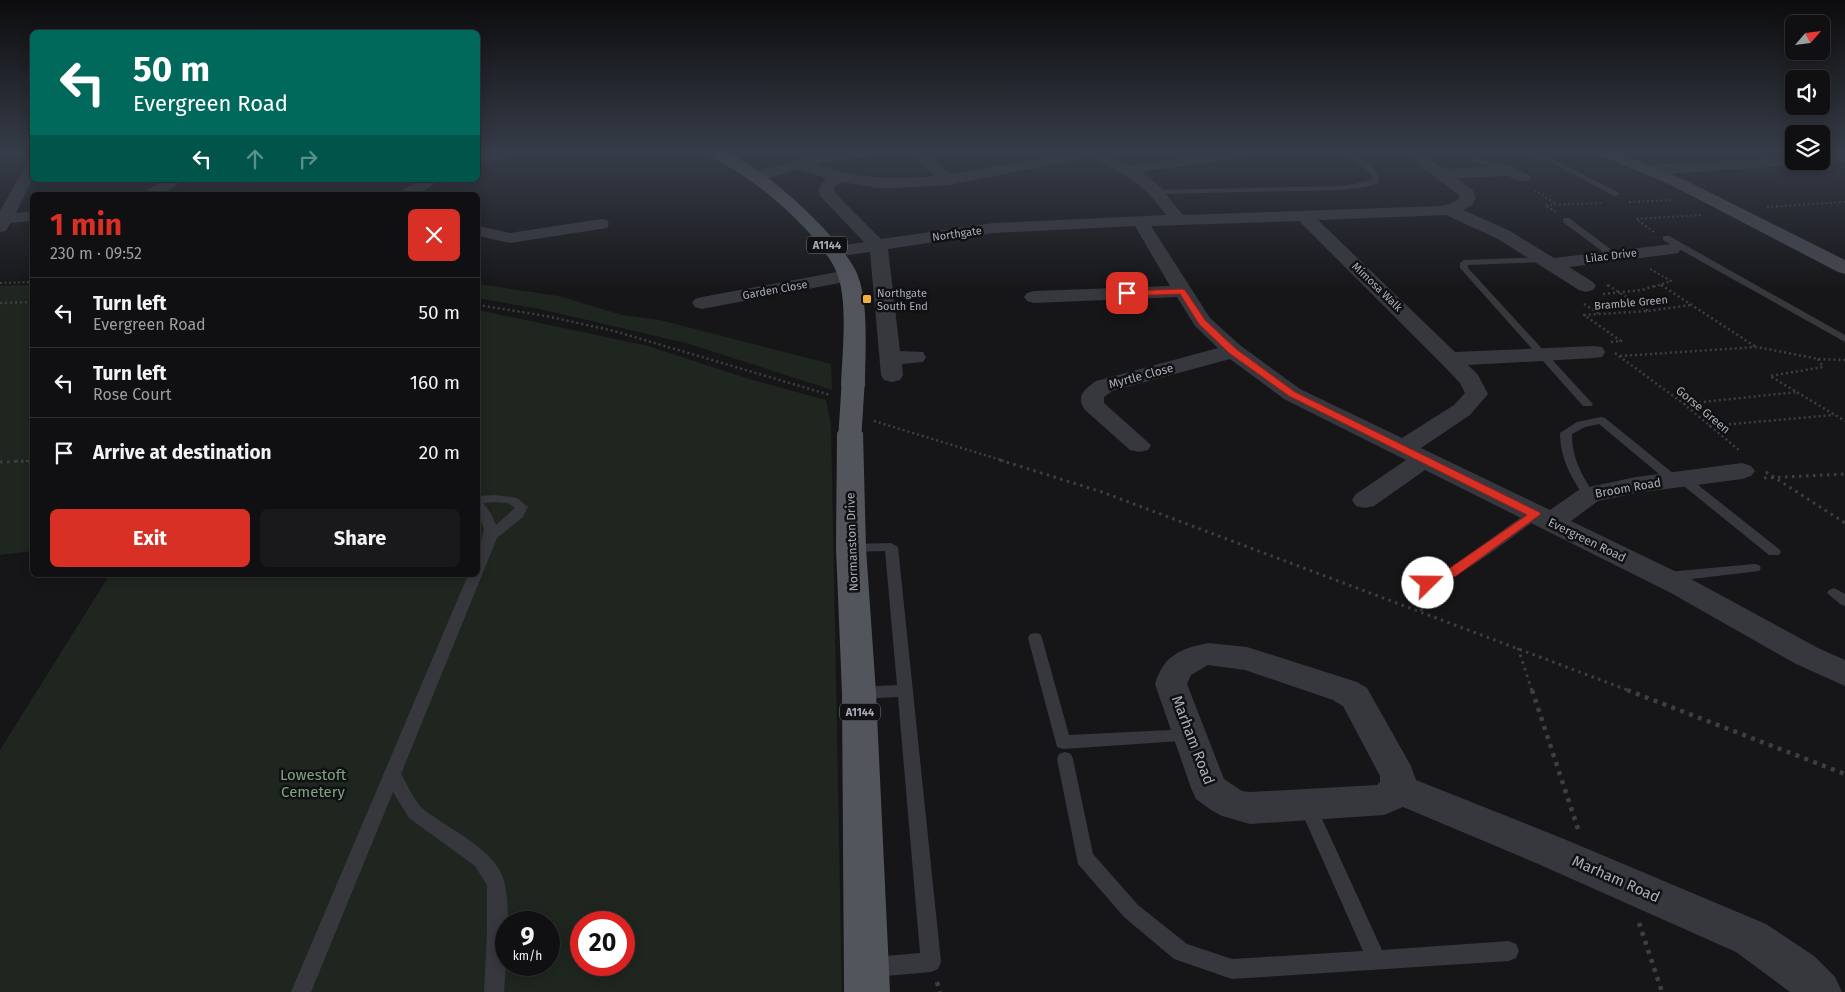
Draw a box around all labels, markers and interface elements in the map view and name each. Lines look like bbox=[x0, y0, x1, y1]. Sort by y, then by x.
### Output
north arrow bbox=[1785, 15, 1830, 60]
map controls bbox=[1785, 15, 1830, 170]
text: 50 m bbox=[133, 48, 210, 90]
icon: left bbox=[50, 50, 115, 115]
button: sound bbox=[1785, 70, 1830, 115]
text: Evergreen Road bbox=[133, 90, 288, 117]
button: layers bbox=[1785, 125, 1830, 170]
icon: left bbox=[188, 145, 216, 173]
icon: ahead bbox=[241, 145, 269, 173]
icon: right bbox=[294, 145, 322, 173]
text: 1 min bbox=[50, 207, 122, 243]
button: close bbox=[408, 209, 460, 261]
street label: Northgate bbox=[931, 224, 983, 244]
road number: A1144 bbox=[807, 236, 847, 254]
text: 230 m · 09:52 bbox=[50, 244, 142, 263]
street label: Lilac Drive bbox=[1585, 246, 1637, 266]
street label: Mimosa Walk bbox=[1349, 260, 1405, 314]
pin bbox=[1106, 272, 1148, 314]
street label: Garden Close bbox=[742, 278, 808, 302]
icon: arrive bbox=[1113, 279, 1141, 307]
place label: Northgate South End bbox=[877, 287, 928, 313]
text: Turn left bbox=[93, 292, 167, 315]
marker: Northgate South End bbox=[861, 293, 873, 305]
street label: Bramble Green bbox=[1594, 293, 1668, 313]
icon: left bbox=[50, 299, 78, 327]
text: 50 m bbox=[419, 301, 460, 324]
text: Evergreen Road bbox=[93, 315, 206, 334]
street label: Myrtle Close bbox=[1107, 361, 1175, 391]
text: Turn left bbox=[93, 362, 167, 385]
icon: left bbox=[50, 369, 78, 397]
text: 160 m bbox=[410, 371, 460, 394]
street label: Gorse Green bbox=[1673, 383, 1733, 437]
text: Rose Court bbox=[93, 385, 171, 404]
icon: arrive bbox=[50, 439, 78, 467]
text: Arrive at destination bbox=[93, 441, 272, 464]
text: 20 m bbox=[419, 441, 460, 464]
street label: Broom Road bbox=[1594, 475, 1662, 501]
street label: Normanston Drive bbox=[843, 492, 861, 592]
button: Exit bbox=[50, 509, 250, 567]
button: Share bbox=[260, 509, 460, 567]
street label: Evergreen Road bbox=[1546, 515, 1628, 565]
position arrow bbox=[1401, 556, 1453, 608]
street label: Marham Road bbox=[1168, 693, 1218, 787]
road number: A1144 bbox=[840, 704, 880, 720]
park label: Lowestoft Cemetery bbox=[280, 766, 347, 801]
street label: Marham Road bbox=[1569, 852, 1663, 906]
speed limit sign: 20 bbox=[570, 911, 635, 976]
text: 9 bbox=[520, 922, 535, 952]
text: km/h bbox=[513, 949, 542, 963]

